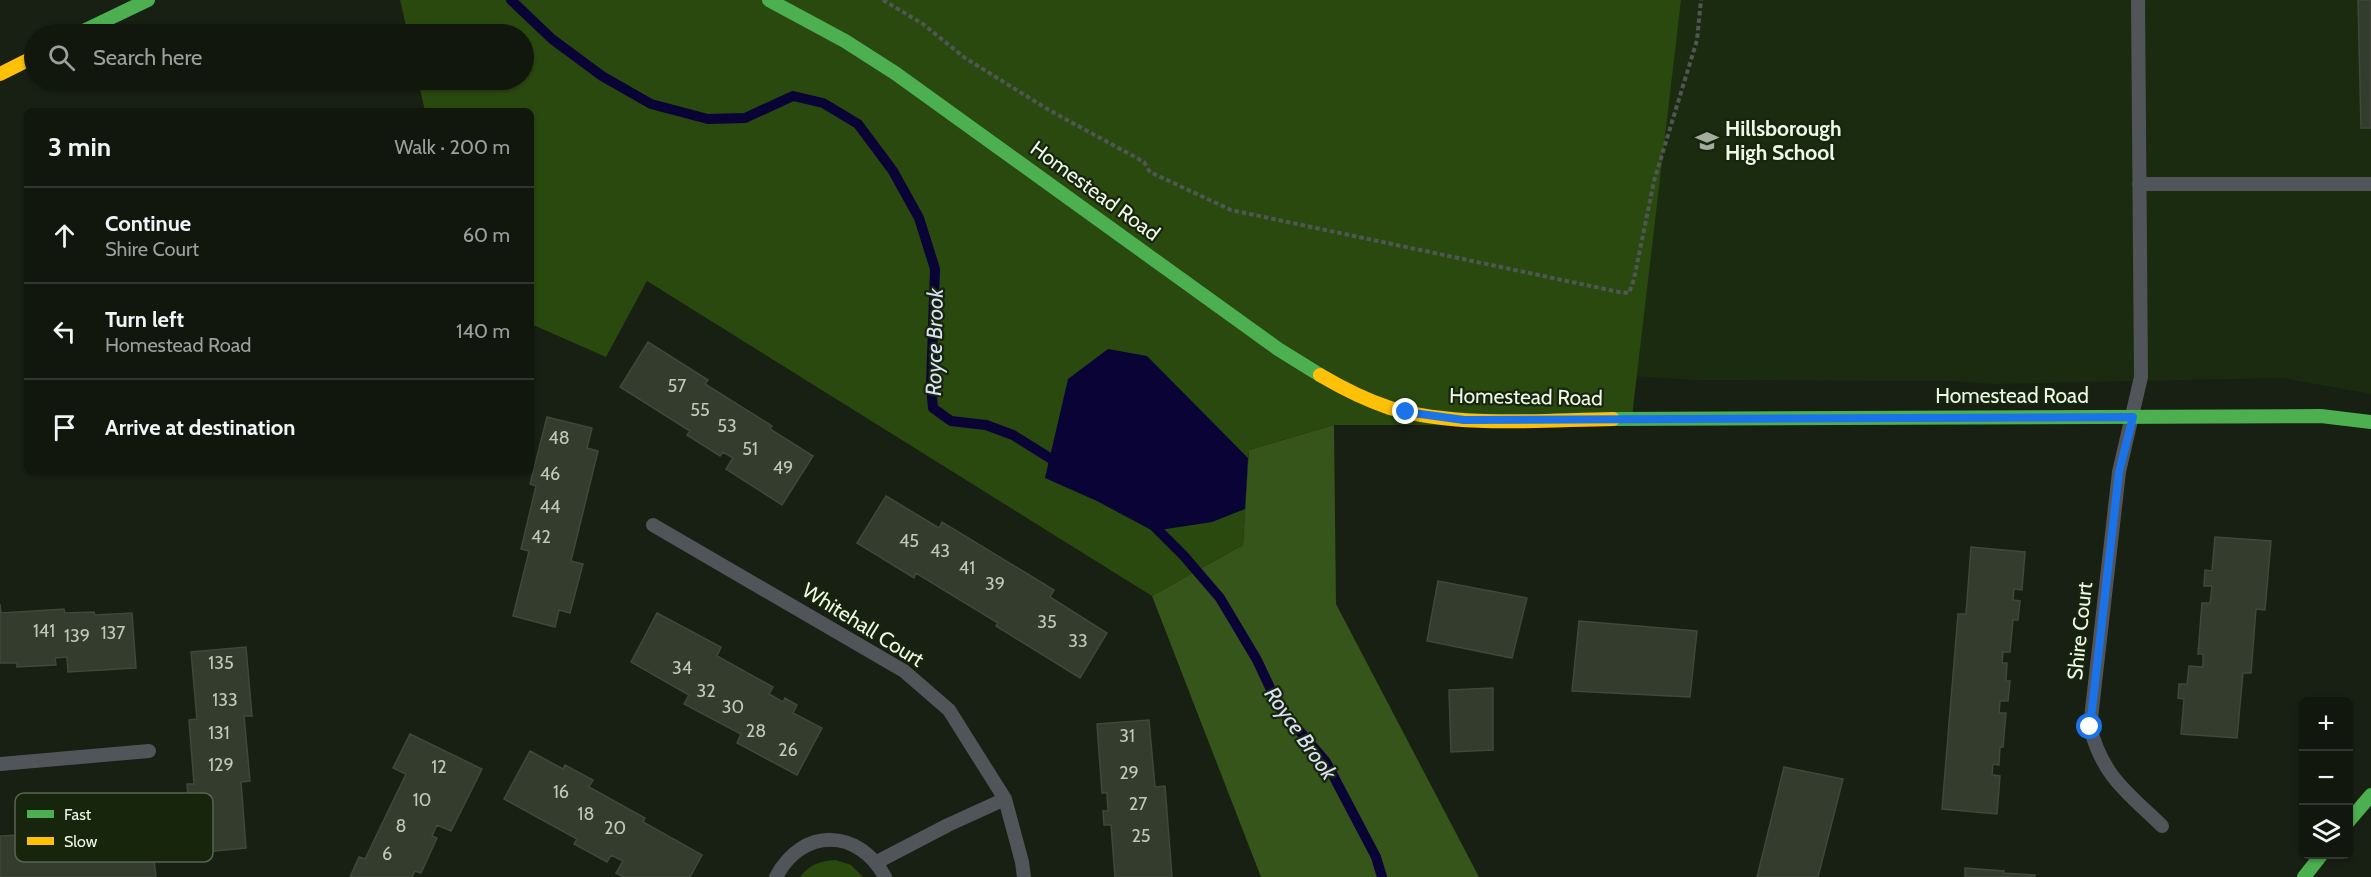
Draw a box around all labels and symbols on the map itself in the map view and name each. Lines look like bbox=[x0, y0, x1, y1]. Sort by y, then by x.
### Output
place label: Hillsborough High School bbox=[1725, 116, 1841, 165]
school or university icon: Hillsborough High School bbox=[1694, 128, 1720, 154]
street label: Homestead Road bbox=[1026, 135, 1165, 246]
water label: Royce Brook bbox=[920, 287, 949, 396]
house number: 57 bbox=[668, 375, 686, 397]
street label: Homestead Road bbox=[1449, 383, 1603, 410]
street label: Homestead Road bbox=[1935, 383, 2089, 408]
route end bbox=[1392, 398, 1418, 424]
house number: 55 bbox=[690, 399, 710, 421]
house number: 53 bbox=[717, 415, 737, 437]
house number: 48 bbox=[548, 427, 570, 449]
house number: 51 bbox=[742, 438, 758, 460]
house number: 49 bbox=[773, 457, 793, 479]
house number: 46 bbox=[540, 463, 560, 485]
house number: 44 bbox=[540, 496, 560, 518]
house number: 42 bbox=[531, 526, 551, 548]
house number: 45 bbox=[899, 530, 919, 552]
house number: 43 bbox=[930, 540, 950, 562]
house number: 41 bbox=[959, 557, 975, 579]
house number: 39 bbox=[985, 573, 1005, 595]
street label: Whitehall Court bbox=[798, 577, 929, 672]
street label: Shire Court bbox=[2062, 581, 2097, 681]
house number: 35 bbox=[1037, 611, 1057, 633]
house number: 141 bbox=[33, 620, 55, 642]
house number: 137 bbox=[101, 622, 125, 644]
house number: 139 bbox=[64, 625, 90, 647]
house number: 33 bbox=[1068, 630, 1088, 652]
house number: 135 bbox=[208, 652, 234, 674]
house number: 34 bbox=[672, 657, 692, 679]
house number: 32 bbox=[696, 680, 716, 702]
water label: Royce Brook bbox=[1259, 681, 1343, 786]
house number: 133 bbox=[212, 689, 238, 711]
house number: 30 bbox=[722, 696, 744, 718]
route start bbox=[2076, 713, 2102, 739]
house number: 28 bbox=[746, 720, 766, 742]
house number: 131 bbox=[208, 722, 230, 744]
house number: 31 bbox=[1119, 725, 1135, 747]
house number: 26 bbox=[778, 739, 798, 761]
house number: 129 bbox=[208, 754, 234, 776]
house number: 12 bbox=[431, 756, 447, 778]
house number: 29 bbox=[1119, 762, 1139, 784]
house number: 16 bbox=[553, 781, 569, 803]
house number: 10 bbox=[413, 789, 431, 811]
legend bbox=[15, 793, 213, 862]
house number: 27 bbox=[1129, 793, 1147, 815]
house number: 18 bbox=[578, 803, 594, 825]
text: Fast bbox=[64, 805, 92, 824]
house number: 8 bbox=[396, 815, 406, 837]
house number: 20 bbox=[604, 817, 626, 839]
house number: 25 bbox=[1131, 825, 1151, 847]
text: Slow bbox=[64, 832, 98, 851]
house number: 6 bbox=[382, 843, 392, 865]

